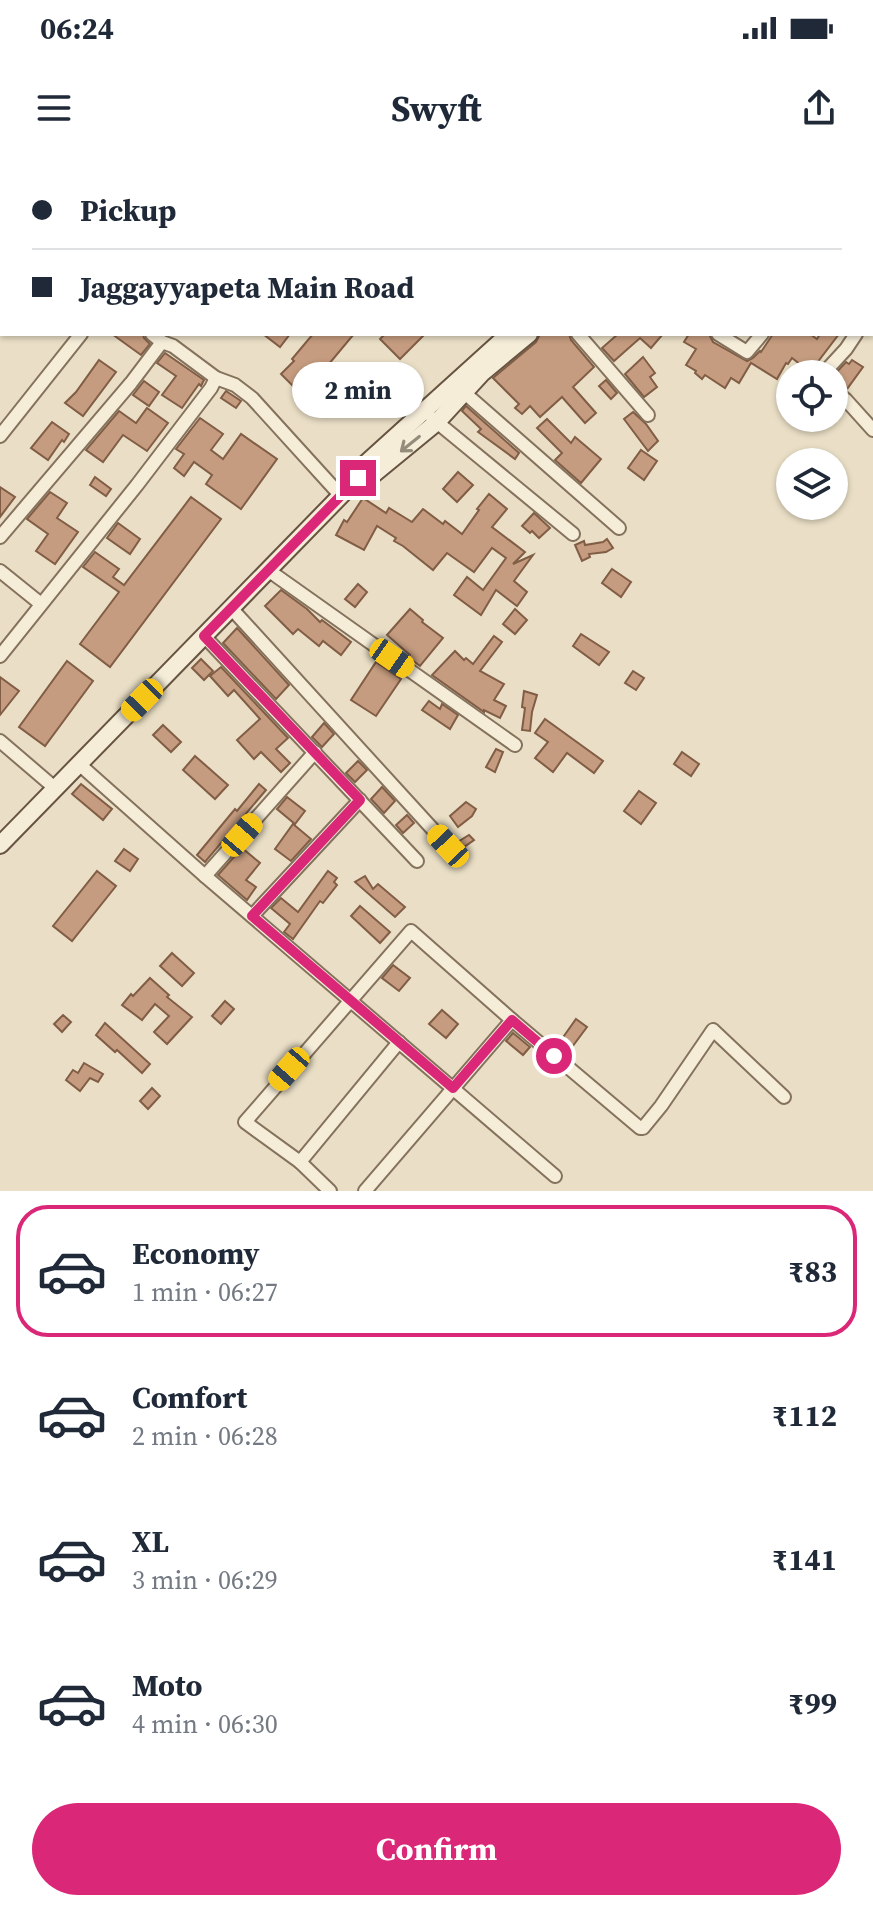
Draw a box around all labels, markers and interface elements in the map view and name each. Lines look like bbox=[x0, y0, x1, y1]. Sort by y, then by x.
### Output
text: 06:24 bbox=[40, 8, 114, 49]
text: Swyft bbox=[391, 84, 482, 133]
icon: menu bbox=[32, 86, 76, 130]
icon: share bbox=[797, 86, 841, 130]
text: Pickup bbox=[80, 190, 176, 231]
text: Jaggayyapeta Main Road bbox=[80, 267, 414, 308]
map controls bbox=[776, 360, 848, 520]
button: locate bbox=[776, 360, 848, 432]
callout: 2 min bbox=[292, 362, 424, 418]
text: 2 min bbox=[324, 372, 392, 408]
one-way arrow bbox=[400, 434, 421, 452]
button: layers bbox=[776, 448, 848, 520]
route end bbox=[340, 460, 376, 496]
car bbox=[365, 634, 419, 682]
car bbox=[117, 674, 167, 726]
car bbox=[217, 809, 267, 861]
car bbox=[423, 820, 473, 872]
route start bbox=[536, 1038, 572, 1074]
car bbox=[264, 1043, 314, 1095]
text: Economy bbox=[132, 1233, 260, 1274]
icon: car bbox=[36, 1235, 108, 1307]
text: ₹83 bbox=[788, 1251, 837, 1292]
text: 1 min · 06:27 bbox=[132, 1274, 278, 1310]
text: Comfort bbox=[132, 1377, 247, 1418]
icon: car bbox=[36, 1379, 108, 1451]
text: ₹112 bbox=[772, 1395, 837, 1436]
text: 2 min · 06:28 bbox=[132, 1418, 278, 1454]
text: XL bbox=[132, 1521, 169, 1562]
icon: car bbox=[36, 1523, 108, 1595]
text: ₹141 bbox=[772, 1539, 837, 1580]
text: 3 min · 06:29 bbox=[132, 1562, 278, 1598]
text: Moto bbox=[132, 1665, 203, 1706]
icon: car bbox=[36, 1667, 108, 1739]
text: ₹99 bbox=[788, 1683, 837, 1724]
text: 4 min · 06:30 bbox=[132, 1706, 278, 1742]
button: Confirm bbox=[32, 1803, 841, 1895]

